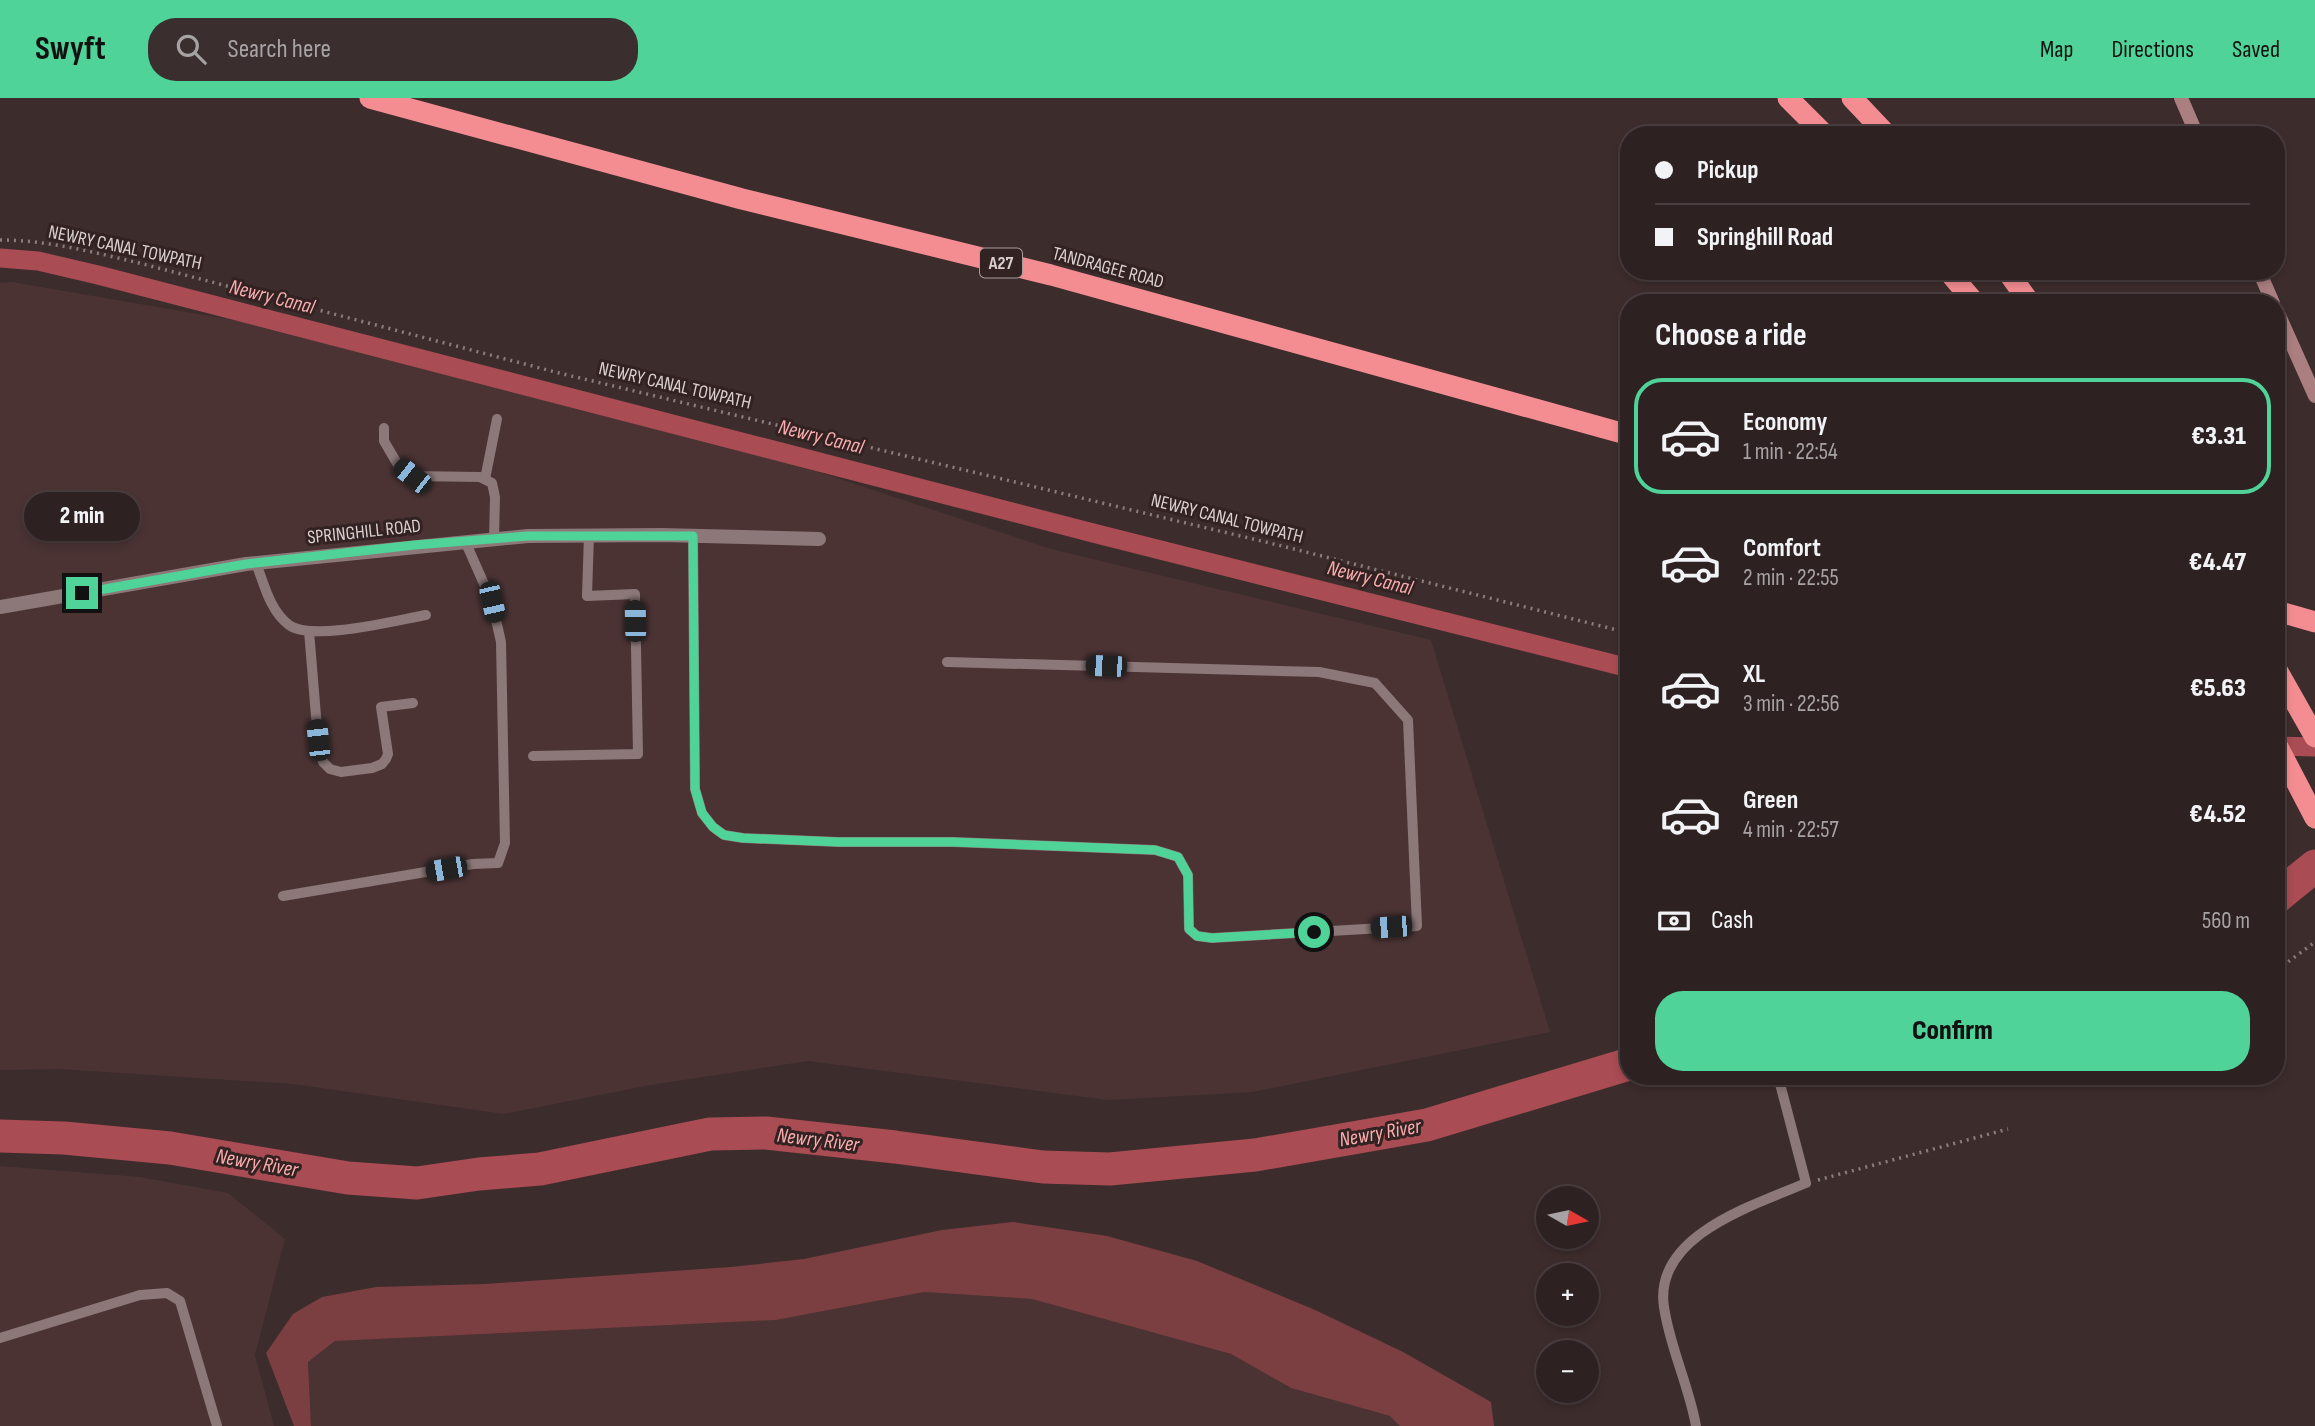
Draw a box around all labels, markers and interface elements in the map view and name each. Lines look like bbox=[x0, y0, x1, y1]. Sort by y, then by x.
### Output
search box bbox=[148, 18, 638, 81]
text: Swyft bbox=[35, 29, 106, 69]
icon: search bbox=[172, 30, 210, 68]
text: Search here bbox=[228, 34, 331, 65]
text: Map bbox=[2040, 35, 2073, 64]
text: Directions bbox=[2111, 35, 2194, 64]
text: Saved bbox=[2232, 35, 2280, 64]
text: Pickup bbox=[1697, 155, 1759, 186]
street label: NEWRY CANAL TOWPATH bbox=[46, 221, 204, 275]
text: Springhill Road bbox=[1697, 222, 1833, 253]
street label: TANDRAGEE ROAD bbox=[1050, 242, 1166, 294]
road number: A27 bbox=[980, 248, 1022, 278]
water label: Newry Canal bbox=[227, 274, 318, 320]
text: Choose a ride bbox=[1655, 316, 1807, 355]
street label: NEWRY CANAL TOWPATH bbox=[596, 357, 754, 415]
icon: car bbox=[1659, 405, 1722, 468]
text: Economy bbox=[1743, 407, 1827, 438]
water label: Newry Canal bbox=[776, 414, 867, 460]
text: €3.31 bbox=[2191, 421, 2246, 452]
text: 1 min · 22:54 bbox=[1743, 438, 1838, 466]
car bbox=[389, 455, 436, 497]
street label: NEWRY CANAL TOWPATH bbox=[1149, 489, 1305, 549]
callout: 2 min bbox=[24, 491, 140, 540]
text: 2 min bbox=[60, 502, 104, 530]
street label: SPRINGHILL ROAD bbox=[306, 515, 422, 549]
icon: car bbox=[1659, 531, 1722, 594]
text: Comfort bbox=[1743, 533, 1821, 564]
text: €4.47 bbox=[2189, 547, 2246, 578]
water label: Newry Canal bbox=[1325, 555, 1416, 601]
text: 2 min · 22:55 bbox=[1743, 564, 1839, 592]
route end bbox=[66, 577, 98, 609]
car bbox=[478, 579, 507, 625]
car bbox=[625, 600, 646, 642]
car bbox=[1085, 655, 1128, 677]
icon: car bbox=[1659, 657, 1722, 720]
text: XL bbox=[1743, 659, 1765, 690]
text: €5.63 bbox=[2190, 673, 2246, 704]
text: 3 min · 22:56 bbox=[1743, 690, 1840, 718]
car bbox=[306, 718, 331, 762]
icon: car bbox=[1659, 783, 1722, 846]
text: Green bbox=[1743, 785, 1798, 816]
text: €4.52 bbox=[2189, 799, 2246, 830]
text: 4 min · 22:57 bbox=[1743, 816, 1839, 844]
car bbox=[424, 855, 469, 883]
icon: cash bbox=[1655, 902, 1693, 940]
text: Cash bbox=[1711, 905, 1754, 936]
text: 560 m bbox=[2202, 907, 2250, 935]
car bbox=[1370, 915, 1413, 939]
route start bbox=[1298, 916, 1330, 948]
button: Confirm bbox=[1655, 991, 2250, 1071]
water label: Newry River bbox=[1337, 1113, 1424, 1152]
water label: Newry River bbox=[775, 1123, 862, 1158]
water label: Newry River bbox=[214, 1144, 301, 1183]
north arrow bbox=[1536, 1186, 1600, 1250]
map controls bbox=[1536, 1186, 1599, 1403]
button: + bbox=[1536, 1263, 1599, 1326]
button: − bbox=[1536, 1340, 1599, 1403]

